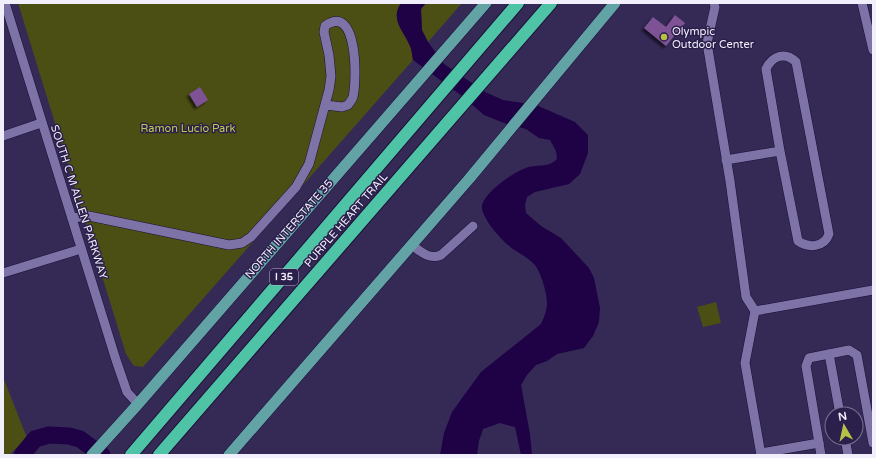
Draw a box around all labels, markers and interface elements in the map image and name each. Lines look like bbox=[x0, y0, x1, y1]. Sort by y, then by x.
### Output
place label: Olympic Outdoor Center bbox=[672, 25, 755, 51]
marker: Olympic Outdoor Center bbox=[659, 32, 669, 42]
park label: Ramon Lucio Park bbox=[140, 122, 236, 135]
street label: SOUTH C M ALLEN PARKWAY bbox=[48, 123, 110, 281]
street label: PURPLE HEART TRAIL bbox=[302, 170, 391, 270]
street label: NORTH INTERSTATE 35 bbox=[242, 177, 336, 281]
road number: I 35 bbox=[270, 269, 298, 285]
north arrow bbox=[824, 406, 864, 446]
text: N bbox=[837, 410, 848, 424]

